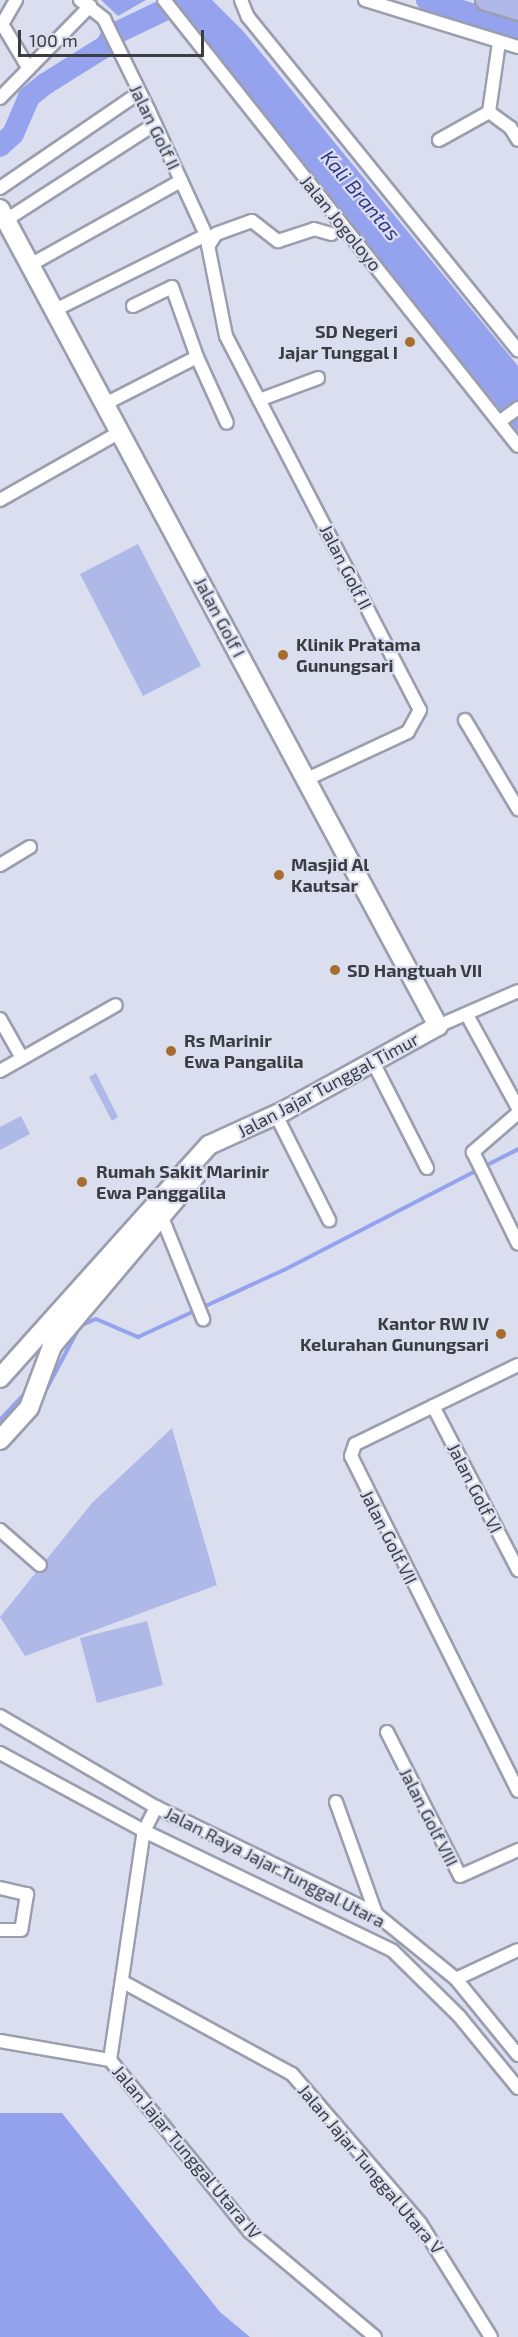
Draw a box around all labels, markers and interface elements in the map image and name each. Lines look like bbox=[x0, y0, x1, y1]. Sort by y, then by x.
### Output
scale bar bbox=[21, 18, 207, 56]
text: 100 m bbox=[29, 29, 78, 51]
street label: Jalan Golf II bbox=[125, 81, 185, 173]
water label: Kali Brantas bbox=[316, 145, 406, 245]
street label: Jalan Jogoloyo bbox=[296, 171, 386, 275]
place label: SD Negeri Jajar Tunggal I bbox=[277, 321, 398, 364]
marker: SD Negeri Jajar Tunggal I bbox=[403, 335, 417, 349]
street label: Jalan Golf II bbox=[315, 521, 377, 613]
street label: Jalan Golf I bbox=[190, 573, 250, 661]
place label: Klinik Pratama Gunungsari bbox=[296, 634, 421, 676]
marker: Klinik Pratama Gunungsari bbox=[274, 646, 292, 664]
place label: Masjid Al Kautsar bbox=[291, 854, 370, 896]
marker: Masjid Al Kautsar bbox=[272, 868, 286, 882]
place label: SD Hangtuah VII bbox=[347, 959, 483, 981]
marker: SD Hangtuah VII bbox=[328, 963, 342, 977]
street label: Jalan Jajar Tunggal Timur bbox=[233, 1028, 423, 1142]
place label: Rs Marinir Ewa Pangalila bbox=[184, 1030, 304, 1072]
marker: Rs Marinir Ewa Pangalila bbox=[162, 1042, 180, 1060]
place label: Rumah Sakit Marinir Ewa Panggalila bbox=[96, 1161, 269, 1204]
marker: Rumah Sakit Marinir Ewa Panggalila bbox=[73, 1173, 91, 1191]
place label: Kantor RW IV Kelurahan Gunungsari bbox=[300, 1313, 489, 1356]
marker: Kantor RW IV Kelurahan Gunungsari bbox=[494, 1327, 508, 1341]
street label: Jalan Golf VI bbox=[443, 1439, 507, 1537]
street label: Jalan Golf VII bbox=[356, 1486, 422, 1588]
street label: Jalan Golf VIII bbox=[395, 1764, 463, 1870]
street label: Jalan Raya Jajar Tunggal Utara bbox=[160, 1801, 390, 1933]
street label: Jalan Jajar Tunggal Utara IV bbox=[107, 2060, 267, 2244]
street label: Jalan Jajar Tunggal Utara V bbox=[293, 2079, 449, 2259]

